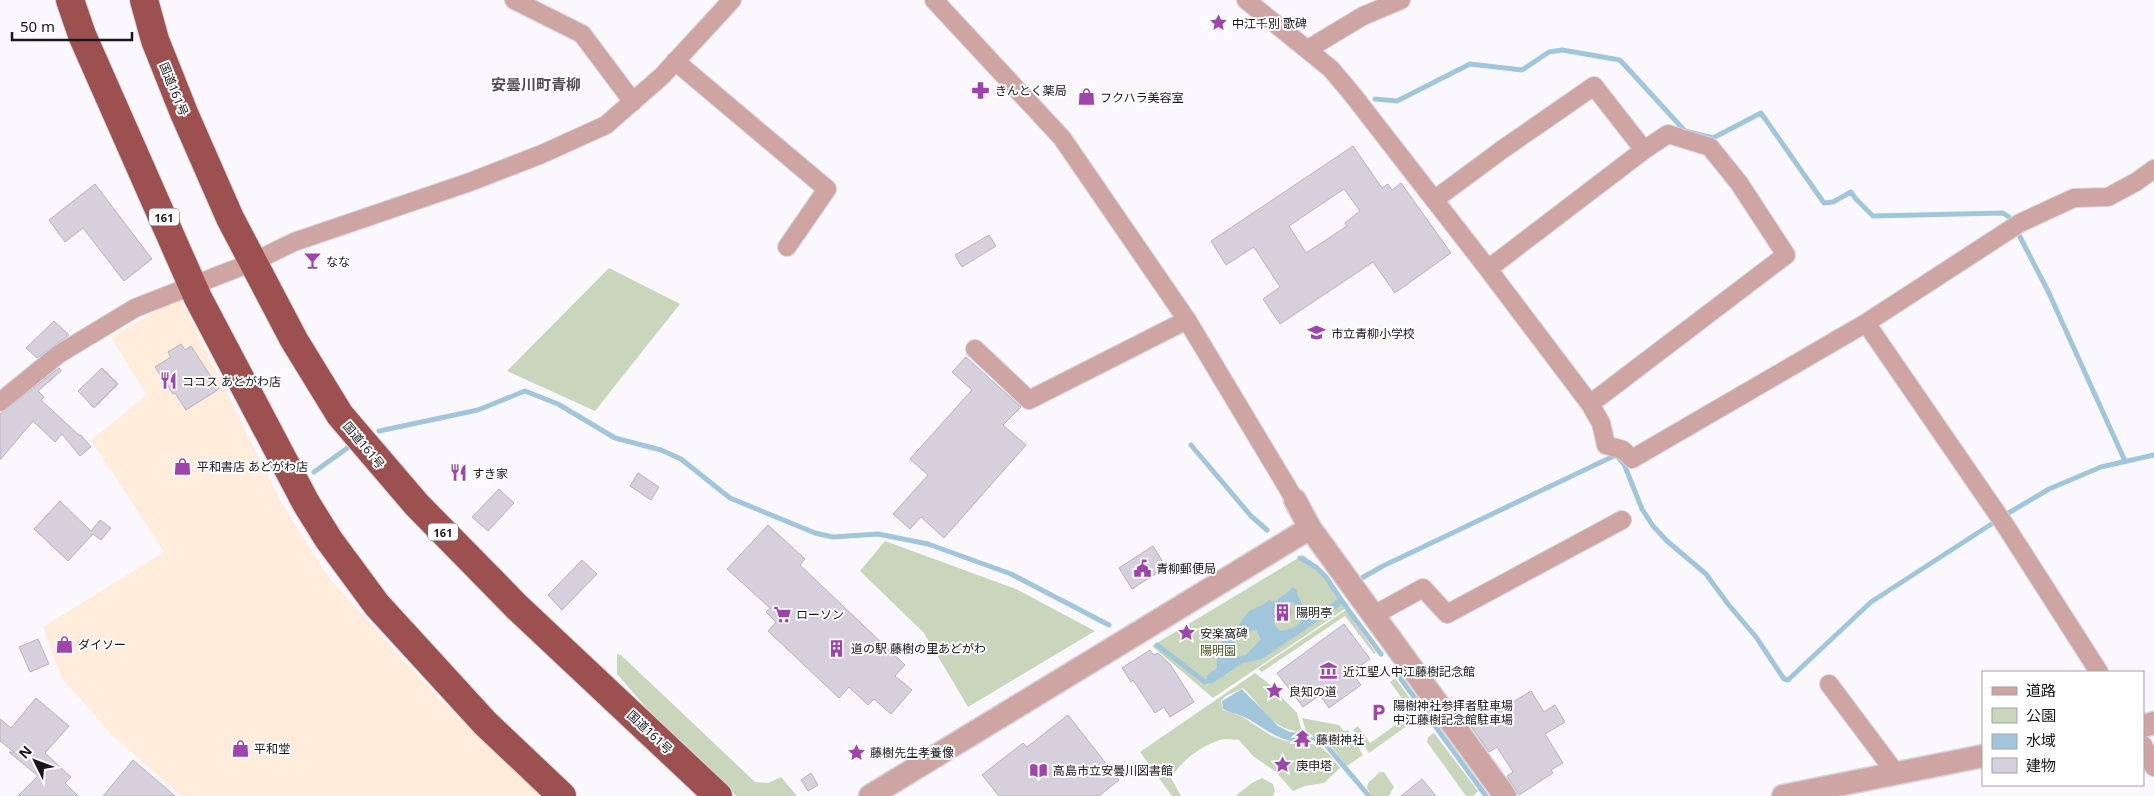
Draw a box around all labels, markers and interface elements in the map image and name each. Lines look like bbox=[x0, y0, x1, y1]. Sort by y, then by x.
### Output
scale bar bbox=[12, 10, 132, 42]
place icon: 中江千別 歌碑 bbox=[1208, 13, 1228, 33]
place label: 中江千別 歌碑 bbox=[1232, 15, 1307, 32]
text: 50 m bbox=[20, 16, 55, 36]
street label: 国道161号 bbox=[156, 60, 192, 118]
district label: 安曇川町青柳 bbox=[491, 74, 581, 94]
pharmacy icon: きんとく薬局 bbox=[971, 80, 991, 100]
place label: きんとく薬局 bbox=[995, 82, 1067, 99]
shop icon: フクハラ美容室 bbox=[1076, 87, 1096, 107]
place label: フクハラ美容室 bbox=[1100, 89, 1183, 106]
road number: 161 bbox=[149, 208, 179, 226]
bar icon: なな bbox=[302, 251, 322, 271]
place label: なな bbox=[326, 253, 350, 270]
school or university icon: 市立青柳小学校 bbox=[1307, 323, 1327, 343]
place label: 市立青柳小学校 bbox=[1331, 325, 1415, 342]
restaurant icon: ココス あとがわ店 bbox=[158, 371, 178, 391]
place label: ココス あとがわ店 bbox=[182, 373, 281, 390]
street label: 国道161号 bbox=[339, 418, 389, 472]
shop icon: 平和書店 あどがわ店 bbox=[173, 456, 193, 476]
place label: 平和書店 あどがわ店 bbox=[197, 458, 308, 475]
restaurant icon: すき家 bbox=[448, 463, 468, 483]
place label: すき家 bbox=[472, 465, 508, 482]
road number: 161 bbox=[428, 524, 458, 540]
public building icon: 青柳郵便局 bbox=[1132, 558, 1152, 578]
place label: 青柳郵便局 bbox=[1156, 560, 1216, 577]
building icon: 陽明亭 bbox=[1272, 602, 1292, 622]
supermarket icon: ローソン bbox=[772, 604, 792, 624]
place label: 陽明亭 bbox=[1296, 604, 1332, 621]
place label: ローソン bbox=[796, 606, 844, 623]
place icon: 安楽窩碑 bbox=[1176, 623, 1196, 643]
place label: 安楽窩碑 bbox=[1200, 625, 1248, 642]
shop icon: ダイソー bbox=[54, 634, 74, 654]
place label: ダイソー bbox=[78, 636, 126, 653]
building icon: 道の駅 藤樹の里あどがわ bbox=[827, 638, 847, 658]
place label: 道の駅 藤樹の里あどがわ bbox=[851, 640, 986, 657]
park label: 陽明園 bbox=[1200, 642, 1236, 659]
museum icon: 近江聖人中江藤樹記念館 bbox=[1319, 661, 1339, 681]
place label: 近江聖人中江藤樹記念館 bbox=[1343, 663, 1475, 680]
legend bbox=[1982, 671, 2144, 786]
text: 道路 bbox=[2026, 680, 2056, 700]
place icon: 良知の道 bbox=[1265, 681, 1285, 701]
place label: 良知の道 bbox=[1289, 683, 1337, 700]
place label: 陽樹神社参拝者駐車場 中江藤樹記念館駐車場 bbox=[1393, 697, 1513, 728]
parking icon: 陽樹神社参拝者駐車場 中江藤樹記念館駐車場 bbox=[1369, 702, 1389, 722]
text: 公園 bbox=[2026, 705, 2056, 725]
street label: 国道161号 bbox=[624, 706, 676, 758]
temple icon: 藤樹神社 bbox=[1292, 729, 1312, 749]
text: 水域 bbox=[2026, 730, 2056, 750]
place label: 藤樹神社 bbox=[1316, 731, 1364, 748]
north arrow bbox=[10, 736, 60, 786]
shop icon: 平和堂 bbox=[230, 738, 250, 758]
place label: 平和堂 bbox=[254, 740, 290, 757]
text: N bbox=[14, 741, 36, 763]
place icon: 藤樹先生孝養像 bbox=[846, 742, 866, 762]
place label: 藤樹先生孝養像 bbox=[870, 744, 954, 761]
place icon: 庚申塔 bbox=[1272, 755, 1292, 775]
text: 建物 bbox=[2026, 755, 2056, 775]
place label: 庚申塔 bbox=[1296, 757, 1332, 774]
library icon: 高島市立安曇川図書館 bbox=[1029, 760, 1049, 780]
place label: 高島市立安曇川図書館 bbox=[1053, 762, 1173, 779]

